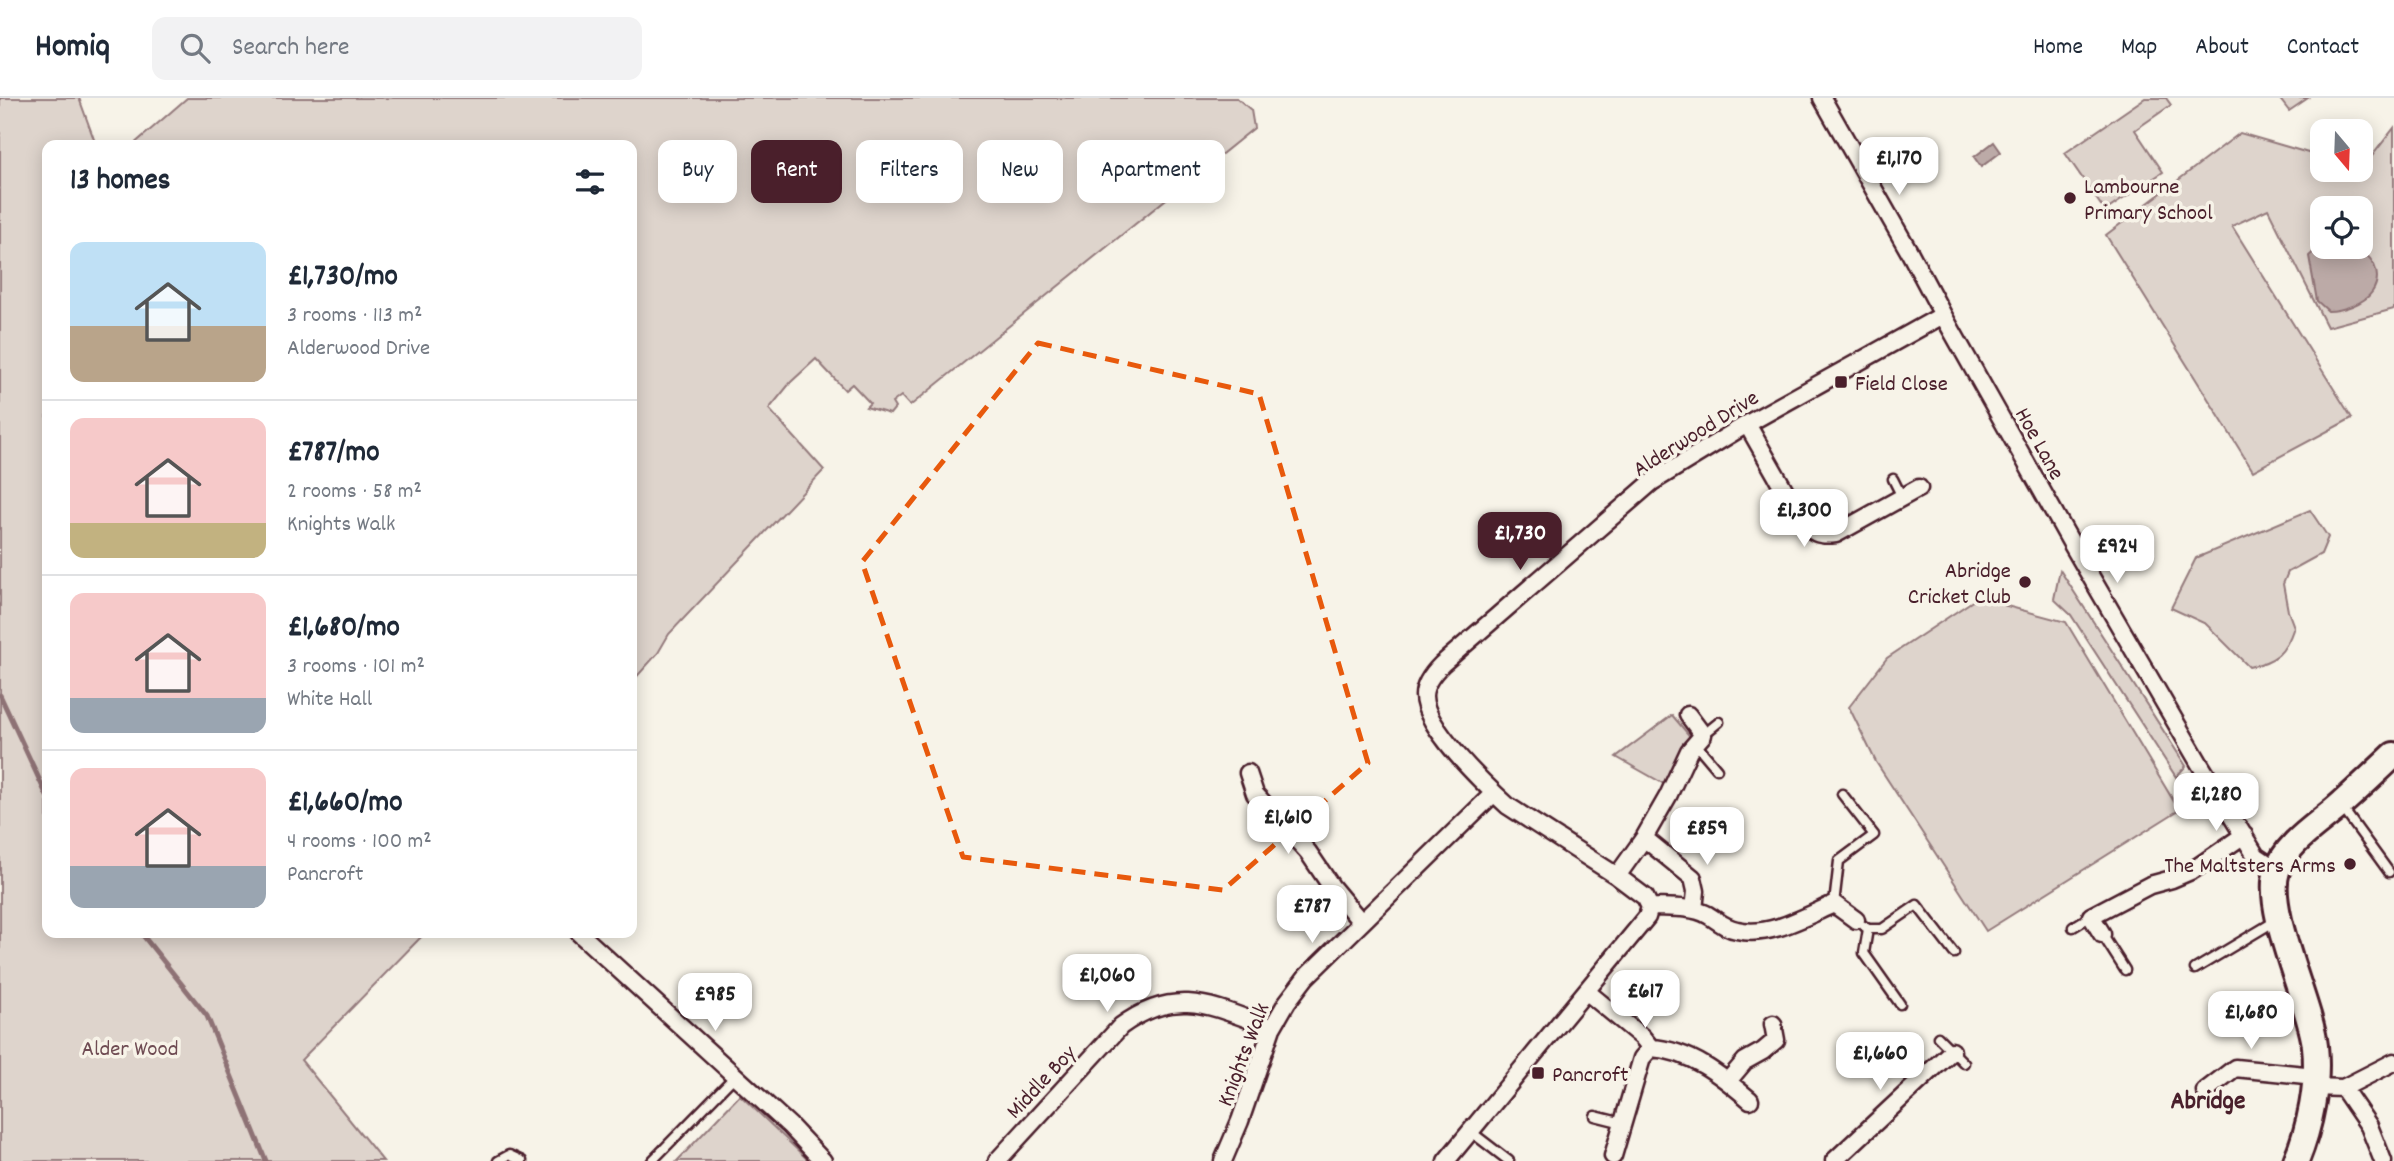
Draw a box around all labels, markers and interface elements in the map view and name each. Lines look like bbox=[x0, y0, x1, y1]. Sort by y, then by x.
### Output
search box bbox=[152, 17, 642, 80]
text: Homiq bbox=[35, 25, 110, 72]
icon: search bbox=[176, 29, 214, 67]
text: Search here bbox=[232, 30, 349, 67]
text: Home bbox=[2033, 31, 2083, 65]
text: Map bbox=[2121, 31, 2157, 65]
text: About bbox=[2195, 31, 2249, 65]
text: Contact bbox=[2287, 31, 2359, 65]
north arrow bbox=[2310, 119, 2373, 182]
map controls bbox=[2310, 119, 2373, 259]
pin: £1,170 bbox=[1842, 138, 1956, 197]
chip: Buy bbox=[658, 140, 737, 203]
chip: Rent bbox=[751, 140, 842, 203]
chip: Filters bbox=[856, 140, 963, 203]
chip: New bbox=[977, 140, 1063, 203]
chip: Apartment bbox=[1077, 140, 1225, 203]
text: £1,170 bbox=[1875, 143, 1923, 176]
text: 13 homes bbox=[70, 161, 170, 204]
icon: filters bbox=[571, 163, 609, 201]
place label: Lambourne Primary School bbox=[2084, 172, 2213, 231]
marker: Lambourne Primary School bbox=[2062, 190, 2078, 206]
button: locate bbox=[2310, 196, 2373, 259]
text: £1,730/mo bbox=[287, 257, 398, 300]
icon: home bbox=[126, 270, 210, 354]
text: 3 rooms · 113 m² bbox=[287, 300, 423, 333]
text: Alderwood Drive bbox=[287, 333, 430, 366]
place label: Field Close bbox=[1855, 369, 1948, 402]
marker: Field Close bbox=[1833, 374, 1849, 390]
street label: Alderwood Drive bbox=[1627, 383, 1766, 487]
street label: Hoe Lane bbox=[2005, 402, 2071, 487]
text: £787/mo bbox=[287, 433, 380, 476]
icon: home bbox=[126, 446, 210, 530]
text: 2 rooms · 58 m² bbox=[287, 476, 422, 509]
pin: £1,300 bbox=[1747, 490, 1861, 549]
text: £1,300 bbox=[1776, 495, 1832, 528]
text: Knights Walk bbox=[287, 509, 395, 542]
pin: £1,730 bbox=[1463, 512, 1577, 572]
text: £1,730 bbox=[1494, 518, 1546, 551]
pin: £924 bbox=[2076, 526, 2158, 585]
text: £924 bbox=[2096, 531, 2138, 564]
place label: Abridge Cricket Club bbox=[1908, 556, 2011, 615]
marker: Abridge Cricket Club bbox=[2017, 574, 2033, 590]
text: £1,680/mo bbox=[287, 608, 400, 651]
icon: home bbox=[126, 621, 210, 705]
text: 3 rooms · 101 m² bbox=[287, 651, 425, 684]
text: White Hall bbox=[287, 684, 372, 717]
pin: £1,280 bbox=[2159, 774, 2273, 833]
text: £1,280 bbox=[2190, 779, 2242, 812]
text: £1,660/mo bbox=[287, 783, 403, 826]
icon: home bbox=[126, 796, 210, 880]
pin: £1,610 bbox=[1231, 796, 1345, 856]
text: £1,610 bbox=[1263, 802, 1313, 835]
pin: £859 bbox=[1666, 808, 1748, 867]
text: £859 bbox=[1686, 813, 1728, 846]
text: 4 rooms · 100 m² bbox=[287, 826, 432, 859]
place label: The Maltsters Arms bbox=[2164, 851, 2336, 884]
marker: The Maltsters Arms bbox=[2342, 856, 2358, 872]
text: Pancroft bbox=[287, 859, 363, 892]
pin: £787 bbox=[1271, 886, 1353, 945]
text: £787 bbox=[1293, 891, 1331, 924]
pin: £1,060 bbox=[1050, 954, 1164, 1014]
text: £1,060 bbox=[1078, 960, 1136, 993]
pin: £617 bbox=[1604, 970, 1686, 1030]
pin: £985 bbox=[674, 974, 756, 1033]
text: £617 bbox=[1627, 976, 1663, 1009]
text: £985 bbox=[694, 979, 736, 1012]
pin: £1,680 bbox=[2194, 992, 2308, 1051]
text: £1,680 bbox=[2224, 997, 2278, 1030]
street label: Knights Walk bbox=[1210, 999, 1280, 1112]
pin: £1,660 bbox=[1823, 1032, 1937, 1092]
park label: Alder Wood bbox=[81, 1034, 179, 1067]
text: £1,660 bbox=[1852, 1038, 1908, 1071]
street label: Middle Boy bbox=[1000, 1039, 1086, 1128]
place label: Pancroft bbox=[1552, 1060, 1628, 1093]
marker: Pancroft bbox=[1530, 1065, 1546, 1081]
district label: Abridge bbox=[2171, 1084, 2245, 1121]

